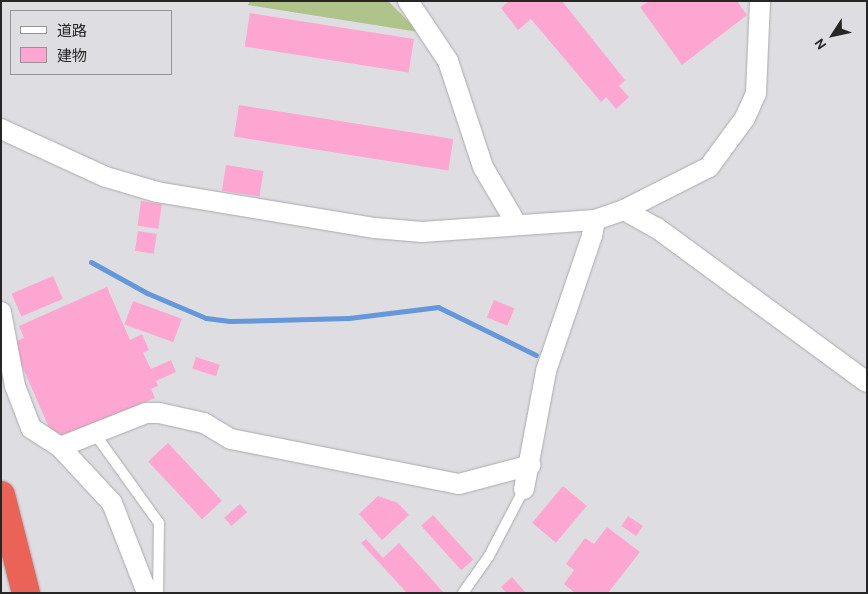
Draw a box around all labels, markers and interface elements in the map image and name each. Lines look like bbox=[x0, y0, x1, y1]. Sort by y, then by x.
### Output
legend bbox=[10, 10, 172, 75]
north arrow bbox=[808, 10, 858, 60]
text: 道路 bbox=[57, 22, 87, 40]
text: N bbox=[810, 35, 830, 53]
text: 建物 bbox=[57, 47, 87, 65]

